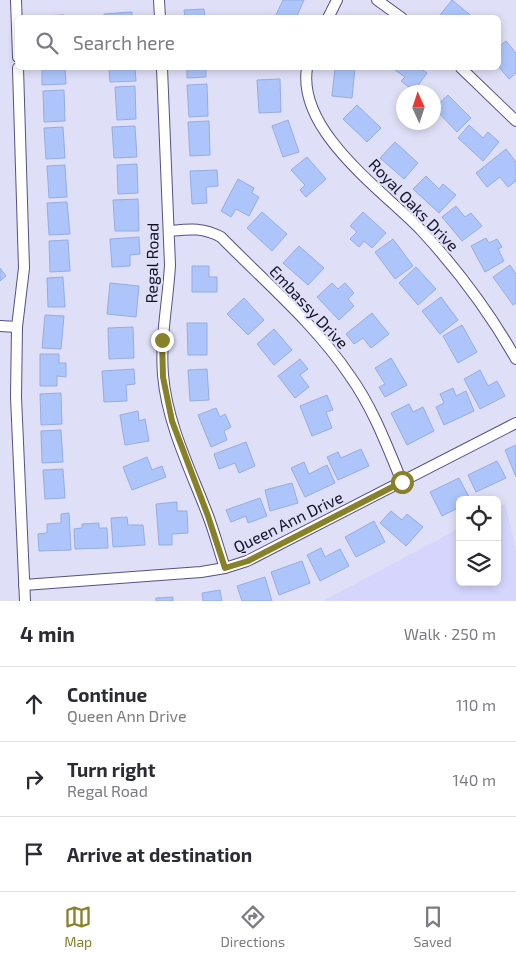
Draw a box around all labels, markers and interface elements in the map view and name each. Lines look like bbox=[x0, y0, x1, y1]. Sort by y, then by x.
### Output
search box bbox=[15, 15, 501, 70]
icon: search bbox=[33, 29, 61, 57]
text: Search here bbox=[73, 31, 175, 54]
north arrow bbox=[396, 85, 441, 130]
street label: Royal Oaks Drive bbox=[365, 154, 463, 255]
street label: Regal Road bbox=[141, 222, 162, 304]
street label: Embassy Drive bbox=[266, 261, 353, 352]
route end bbox=[151, 329, 174, 352]
route start bbox=[391, 471, 414, 494]
street label: Queen Ann Drive bbox=[230, 487, 346, 557]
map controls bbox=[456, 496, 501, 586]
button: locate bbox=[456, 496, 501, 541]
button: layers bbox=[456, 541, 501, 586]
text: 4 min bbox=[20, 621, 75, 646]
text: Walk · 250 m bbox=[404, 624, 496, 643]
text: Continue bbox=[67, 683, 147, 706]
icon: ahead bbox=[20, 690, 48, 718]
text: 110 m bbox=[456, 695, 496, 714]
text: Queen Ann Drive bbox=[67, 706, 187, 725]
text: Turn right bbox=[67, 758, 155, 781]
icon: right bbox=[20, 765, 48, 793]
text: 140 m bbox=[453, 770, 496, 789]
text: Regal Road bbox=[67, 781, 148, 800]
icon: arrive bbox=[20, 840, 48, 868]
text: Arrive at destination bbox=[67, 843, 252, 866]
tab: Map bbox=[64, 903, 92, 950]
tab: Directions bbox=[221, 903, 285, 950]
tab: Saved bbox=[413, 903, 452, 950]

